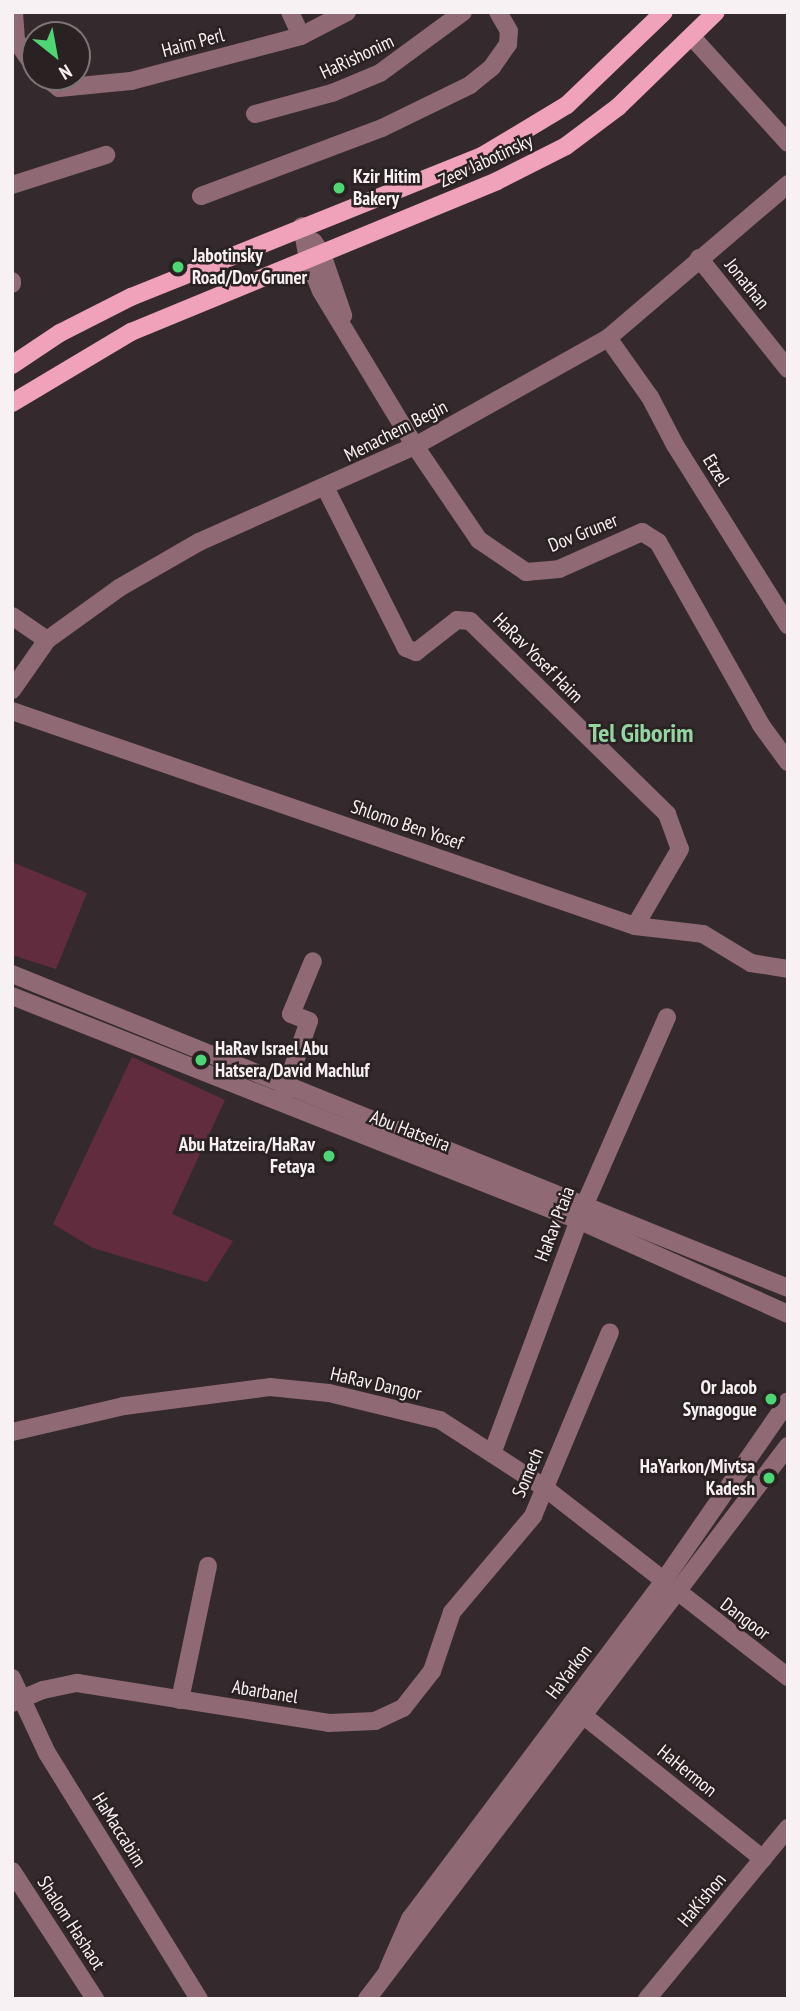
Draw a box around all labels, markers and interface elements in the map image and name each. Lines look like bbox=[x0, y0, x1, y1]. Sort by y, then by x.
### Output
north arrow bbox=[21, 21, 91, 91]
street label: Haim Perl bbox=[159, 24, 227, 62]
street label: HaRishonim bbox=[316, 30, 398, 84]
text: N bbox=[55, 59, 76, 85]
street label: Zeev Jabotinsky bbox=[435, 129, 537, 193]
place label: Kzir Hitim Bakery bbox=[353, 166, 420, 210]
marker: Kzir Hitim Bakery bbox=[331, 180, 347, 196]
place label: Jabotinsky Road/Dov Gruner bbox=[192, 245, 308, 289]
street label: Jonathan bbox=[720, 254, 774, 314]
marker: Jabotinsky Road/Dov Gruner bbox=[170, 259, 186, 275]
street label: Menachem Begin bbox=[341, 395, 451, 467]
street label: Etzel bbox=[698, 450, 734, 490]
street label: Dov Gruner bbox=[545, 509, 621, 557]
street label: HaRav Yosef Haim bbox=[488, 608, 588, 708]
district label: Tel Giborim bbox=[588, 717, 694, 749]
street label: Shlomo Ben Yosef bbox=[348, 795, 466, 855]
place label: HaRav Israel Abu Hatsera/David Machluf bbox=[215, 1038, 369, 1082]
marker: HaRav Israel Abu Hatsera/David Machluf bbox=[193, 1052, 209, 1068]
street label: Abu Hatseira bbox=[367, 1105, 453, 1157]
place label: Abu Hatzeira/HaRav Fetaya bbox=[179, 1134, 315, 1178]
marker: Abu Hatzeira/HaRav Fetaya bbox=[321, 1148, 337, 1164]
street label: HaRav Ptaia bbox=[530, 1183, 580, 1265]
street label: HaRav Dangor bbox=[328, 1362, 424, 1406]
place label: Or Jacob Synagogue bbox=[683, 1377, 757, 1421]
marker: Or Jacob Synagogue bbox=[763, 1391, 779, 1407]
street label: Somech bbox=[507, 1445, 549, 1501]
place label: HaYarkon/Mivtsa Kadesh bbox=[640, 1456, 755, 1500]
marker: HaYarkon/Mivtsa Kadesh bbox=[761, 1470, 777, 1486]
street label: Dangoor bbox=[716, 1593, 774, 1645]
street label: HaYarkon bbox=[541, 1640, 597, 1704]
street label: Abarbanel bbox=[230, 1676, 300, 1708]
street label: HaHermon bbox=[653, 1740, 721, 1802]
street label: HaMaccabim bbox=[87, 1789, 151, 1871]
street label: HaKishon bbox=[673, 1869, 731, 1931]
street label: Shalom Hashaot bbox=[32, 1872, 110, 1974]

